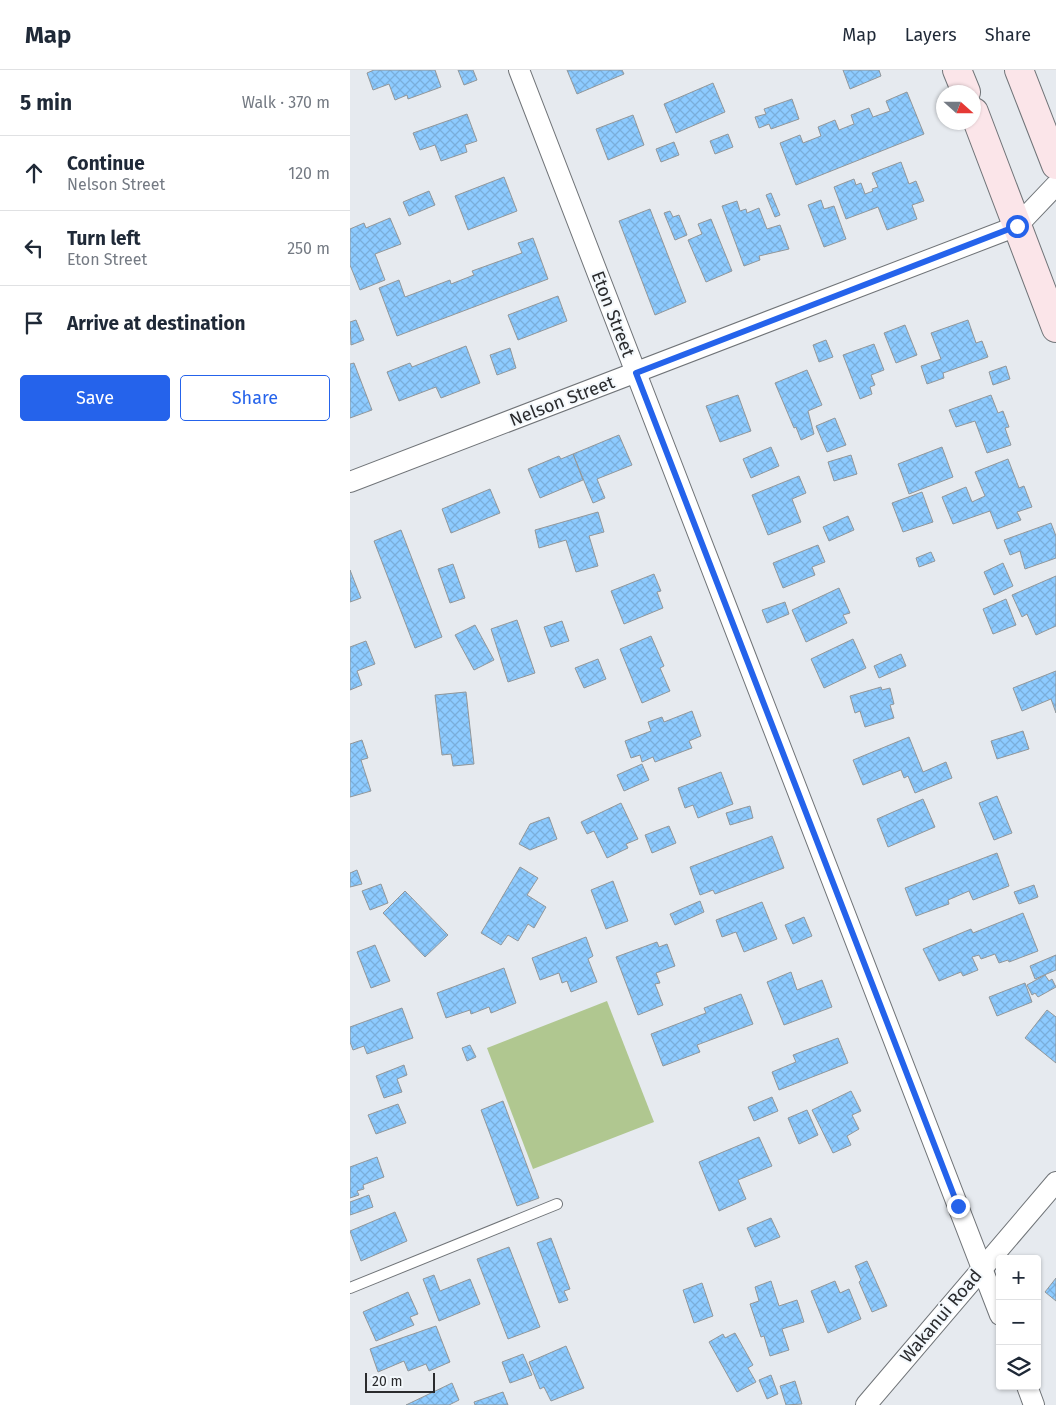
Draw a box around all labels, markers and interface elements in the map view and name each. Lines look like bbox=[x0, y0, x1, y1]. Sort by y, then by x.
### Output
text: Map bbox=[25, 21, 71, 49]
text: Map bbox=[842, 24, 877, 46]
text: Layers bbox=[905, 24, 957, 46]
text: Share bbox=[985, 24, 1031, 46]
north arrow bbox=[936, 85, 981, 130]
text: 5 min bbox=[20, 90, 72, 116]
text: Walk · 370 m bbox=[242, 93, 330, 112]
text: Continue bbox=[67, 152, 145, 175]
icon: ahead bbox=[20, 159, 48, 187]
text: 120 m bbox=[288, 164, 330, 183]
text: Nelson Street bbox=[67, 175, 165, 194]
route start bbox=[1006, 215, 1029, 238]
text: Turn left bbox=[67, 227, 141, 250]
icon: left bbox=[20, 234, 48, 262]
text: 250 m bbox=[287, 239, 330, 258]
text: Eton Street bbox=[67, 250, 147, 269]
street label: Eton Street bbox=[587, 268, 640, 361]
icon: arrive bbox=[20, 309, 48, 337]
text: Arrive at destination bbox=[67, 312, 246, 335]
street label: Nelson Street bbox=[506, 371, 618, 431]
button: Save bbox=[20, 375, 170, 421]
button: Share bbox=[180, 375, 330, 421]
route end bbox=[947, 1195, 970, 1218]
map controls bbox=[996, 1255, 1041, 1390]
button: + bbox=[996, 1255, 1041, 1300]
street label: Wakanui Road bbox=[896, 1265, 986, 1367]
button: − bbox=[996, 1300, 1041, 1345]
button: layers bbox=[996, 1345, 1041, 1390]
scale bar bbox=[365, 1370, 435, 1393]
text: 20 m bbox=[372, 1373, 402, 1390]

